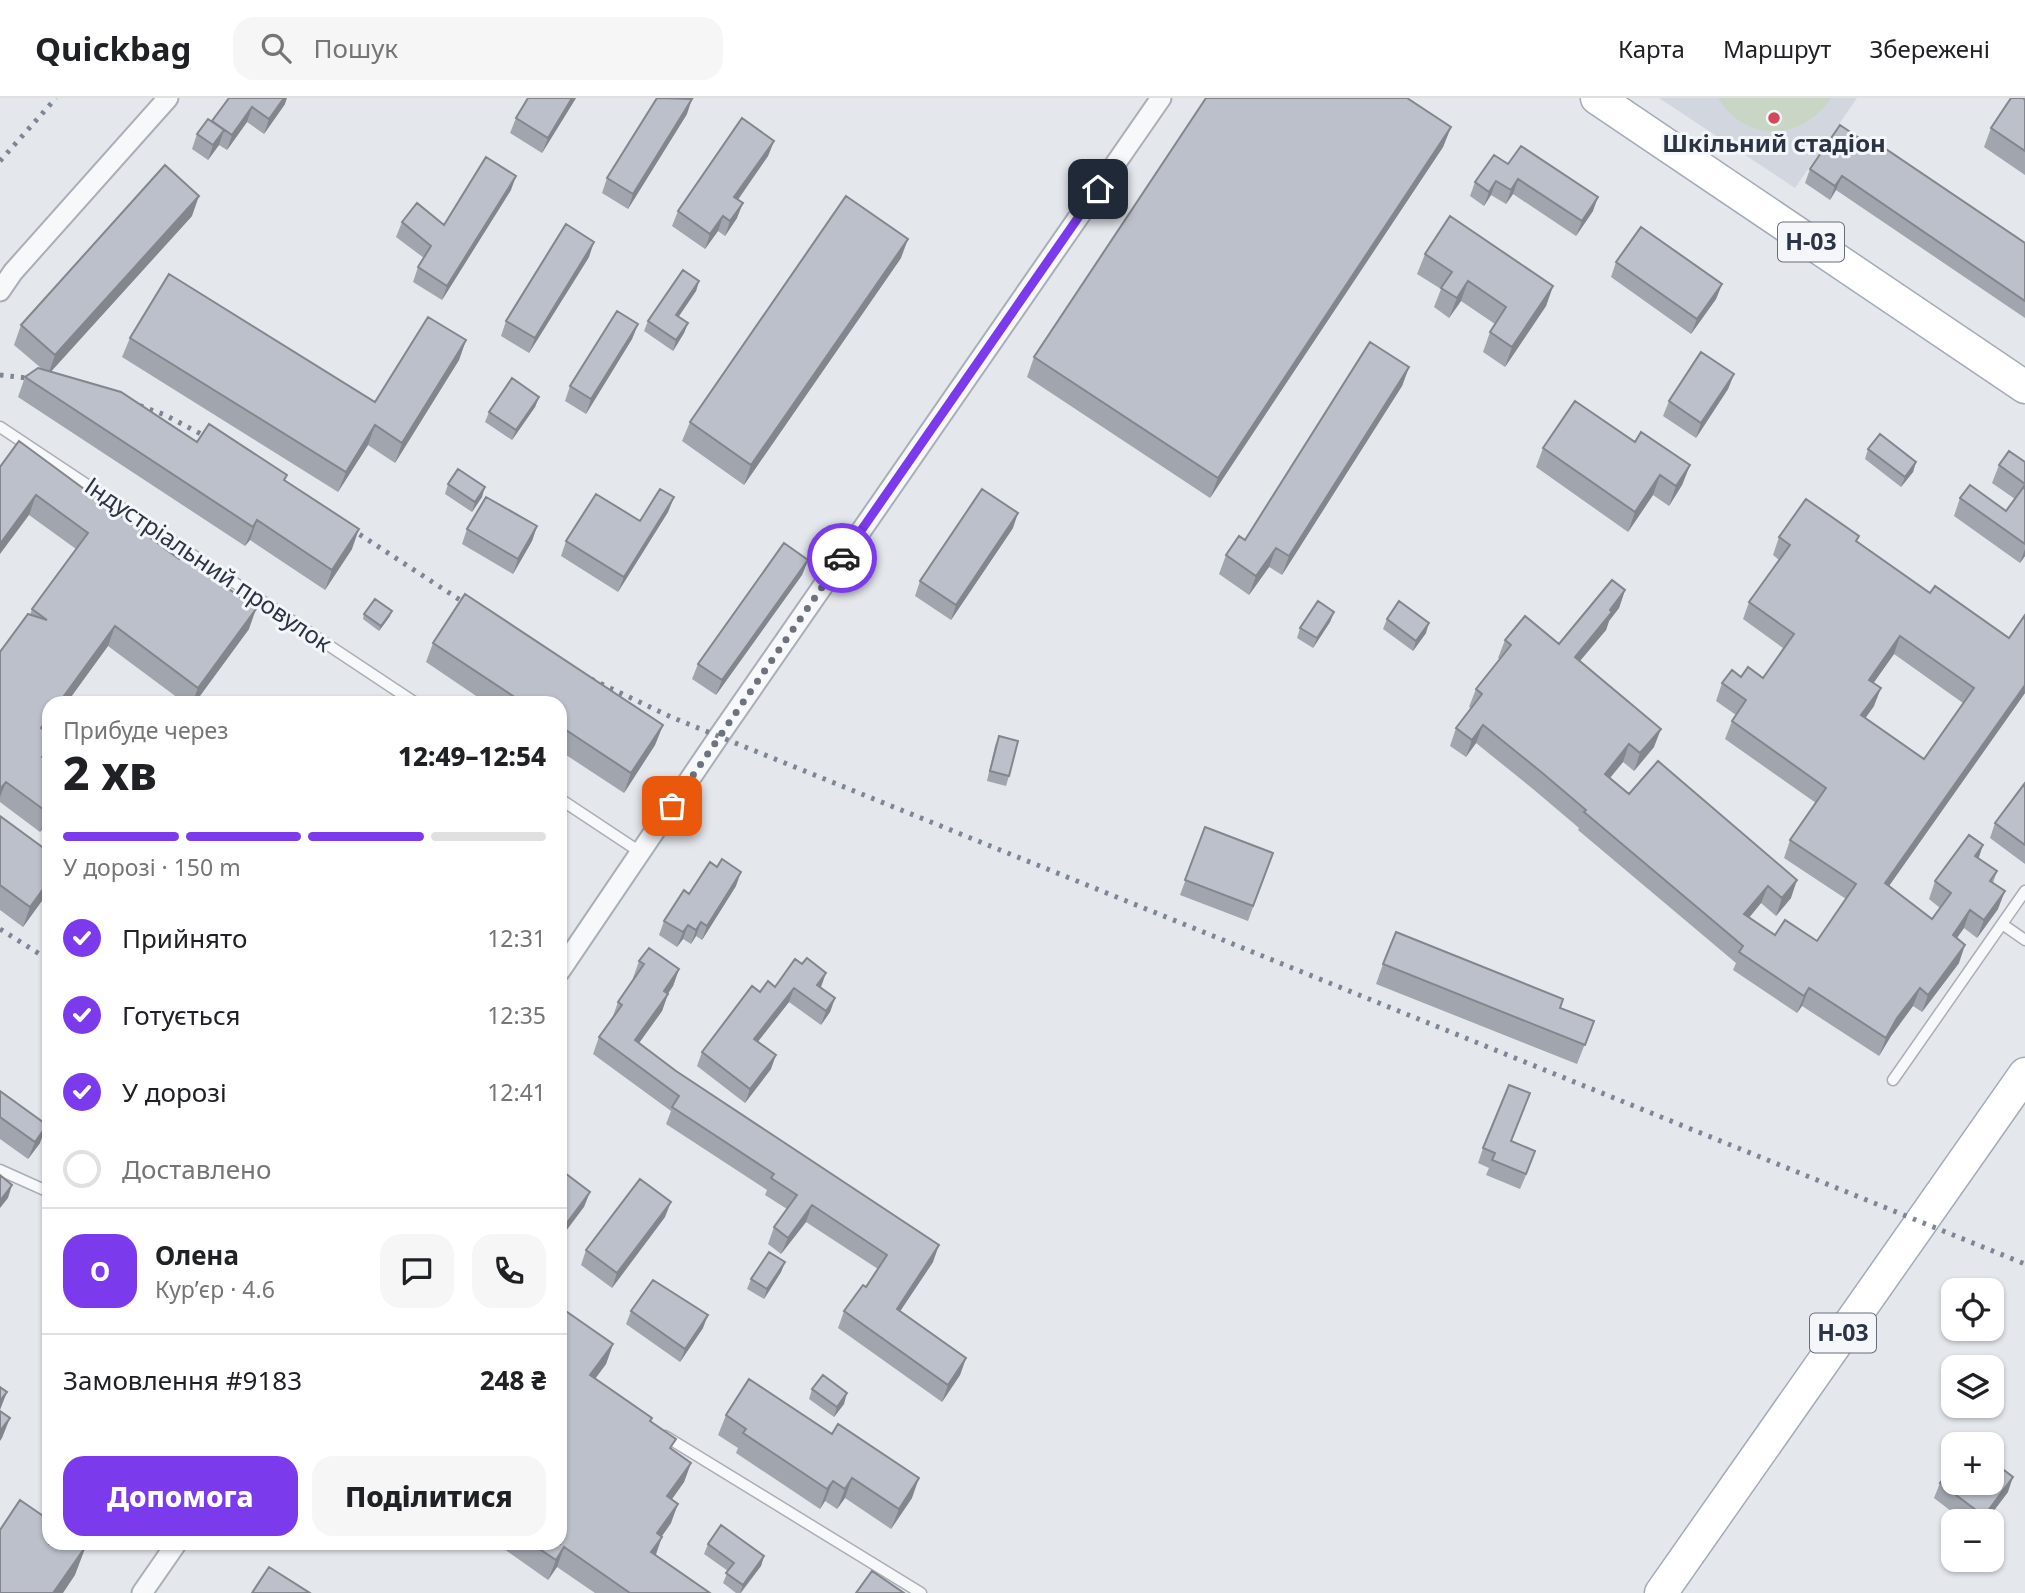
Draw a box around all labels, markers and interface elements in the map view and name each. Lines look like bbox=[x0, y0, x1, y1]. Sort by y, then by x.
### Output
search box bbox=[233, 17, 723, 80]
text: Quickbag bbox=[35, 26, 191, 71]
icon: search bbox=[257, 29, 295, 67]
text: Пошук bbox=[313, 30, 398, 66]
text: Карта bbox=[1618, 32, 1685, 65]
text: Маршрут bbox=[1723, 32, 1831, 65]
text: Збережені bbox=[1869, 32, 1990, 65]
marker: Шкільний стадіон bbox=[1766, 110, 1782, 126]
place label: Шкільний стадіон bbox=[1662, 126, 1886, 159]
pin bbox=[1068, 159, 1128, 219]
icon: home bbox=[1079, 170, 1117, 208]
road number: Н-03 bbox=[1778, 223, 1844, 262]
street label: Індустріальний провулок bbox=[79, 469, 339, 659]
courier bbox=[807, 523, 877, 593]
icon: car bbox=[823, 539, 861, 577]
text: Прибуде через bbox=[63, 714, 228, 746]
text: 12:49–12:54 bbox=[398, 738, 546, 774]
text: 2 хв bbox=[63, 741, 157, 803]
pin bbox=[642, 776, 702, 836]
icon: bag bbox=[653, 787, 691, 825]
text: У дорозі · 150 m bbox=[63, 851, 241, 883]
icon: check bbox=[63, 919, 101, 957]
text: Прийнято bbox=[122, 920, 247, 956]
text: 12:31 bbox=[487, 922, 546, 954]
icon: check bbox=[63, 996, 101, 1034]
text: Готується bbox=[122, 997, 241, 1033]
text: 12:35 bbox=[487, 999, 546, 1031]
icon: check bbox=[63, 1073, 101, 1111]
text: У дорозі bbox=[122, 1074, 227, 1110]
text: 12:41 bbox=[487, 1076, 546, 1108]
text: Доставлено bbox=[122, 1151, 271, 1187]
button: chat bbox=[380, 1234, 454, 1308]
button: phone bbox=[472, 1234, 546, 1308]
text: Олена bbox=[155, 1237, 239, 1273]
text: О bbox=[90, 1253, 110, 1289]
text: Кур’єр · 4.6 bbox=[155, 1273, 275, 1305]
map controls bbox=[1941, 1278, 2004, 1572]
button: locate bbox=[1941, 1278, 2004, 1341]
road number: Н-03 bbox=[1810, 1314, 1876, 1352]
button: layers bbox=[1941, 1355, 2004, 1418]
text: Замовлення #9183 bbox=[63, 1362, 302, 1398]
text: 248 ₴ bbox=[480, 1362, 546, 1398]
button: + bbox=[1941, 1432, 2004, 1495]
button: Допомога bbox=[63, 1456, 298, 1536]
button: Поділитися bbox=[312, 1456, 546, 1536]
button: − bbox=[1941, 1509, 2004, 1572]

